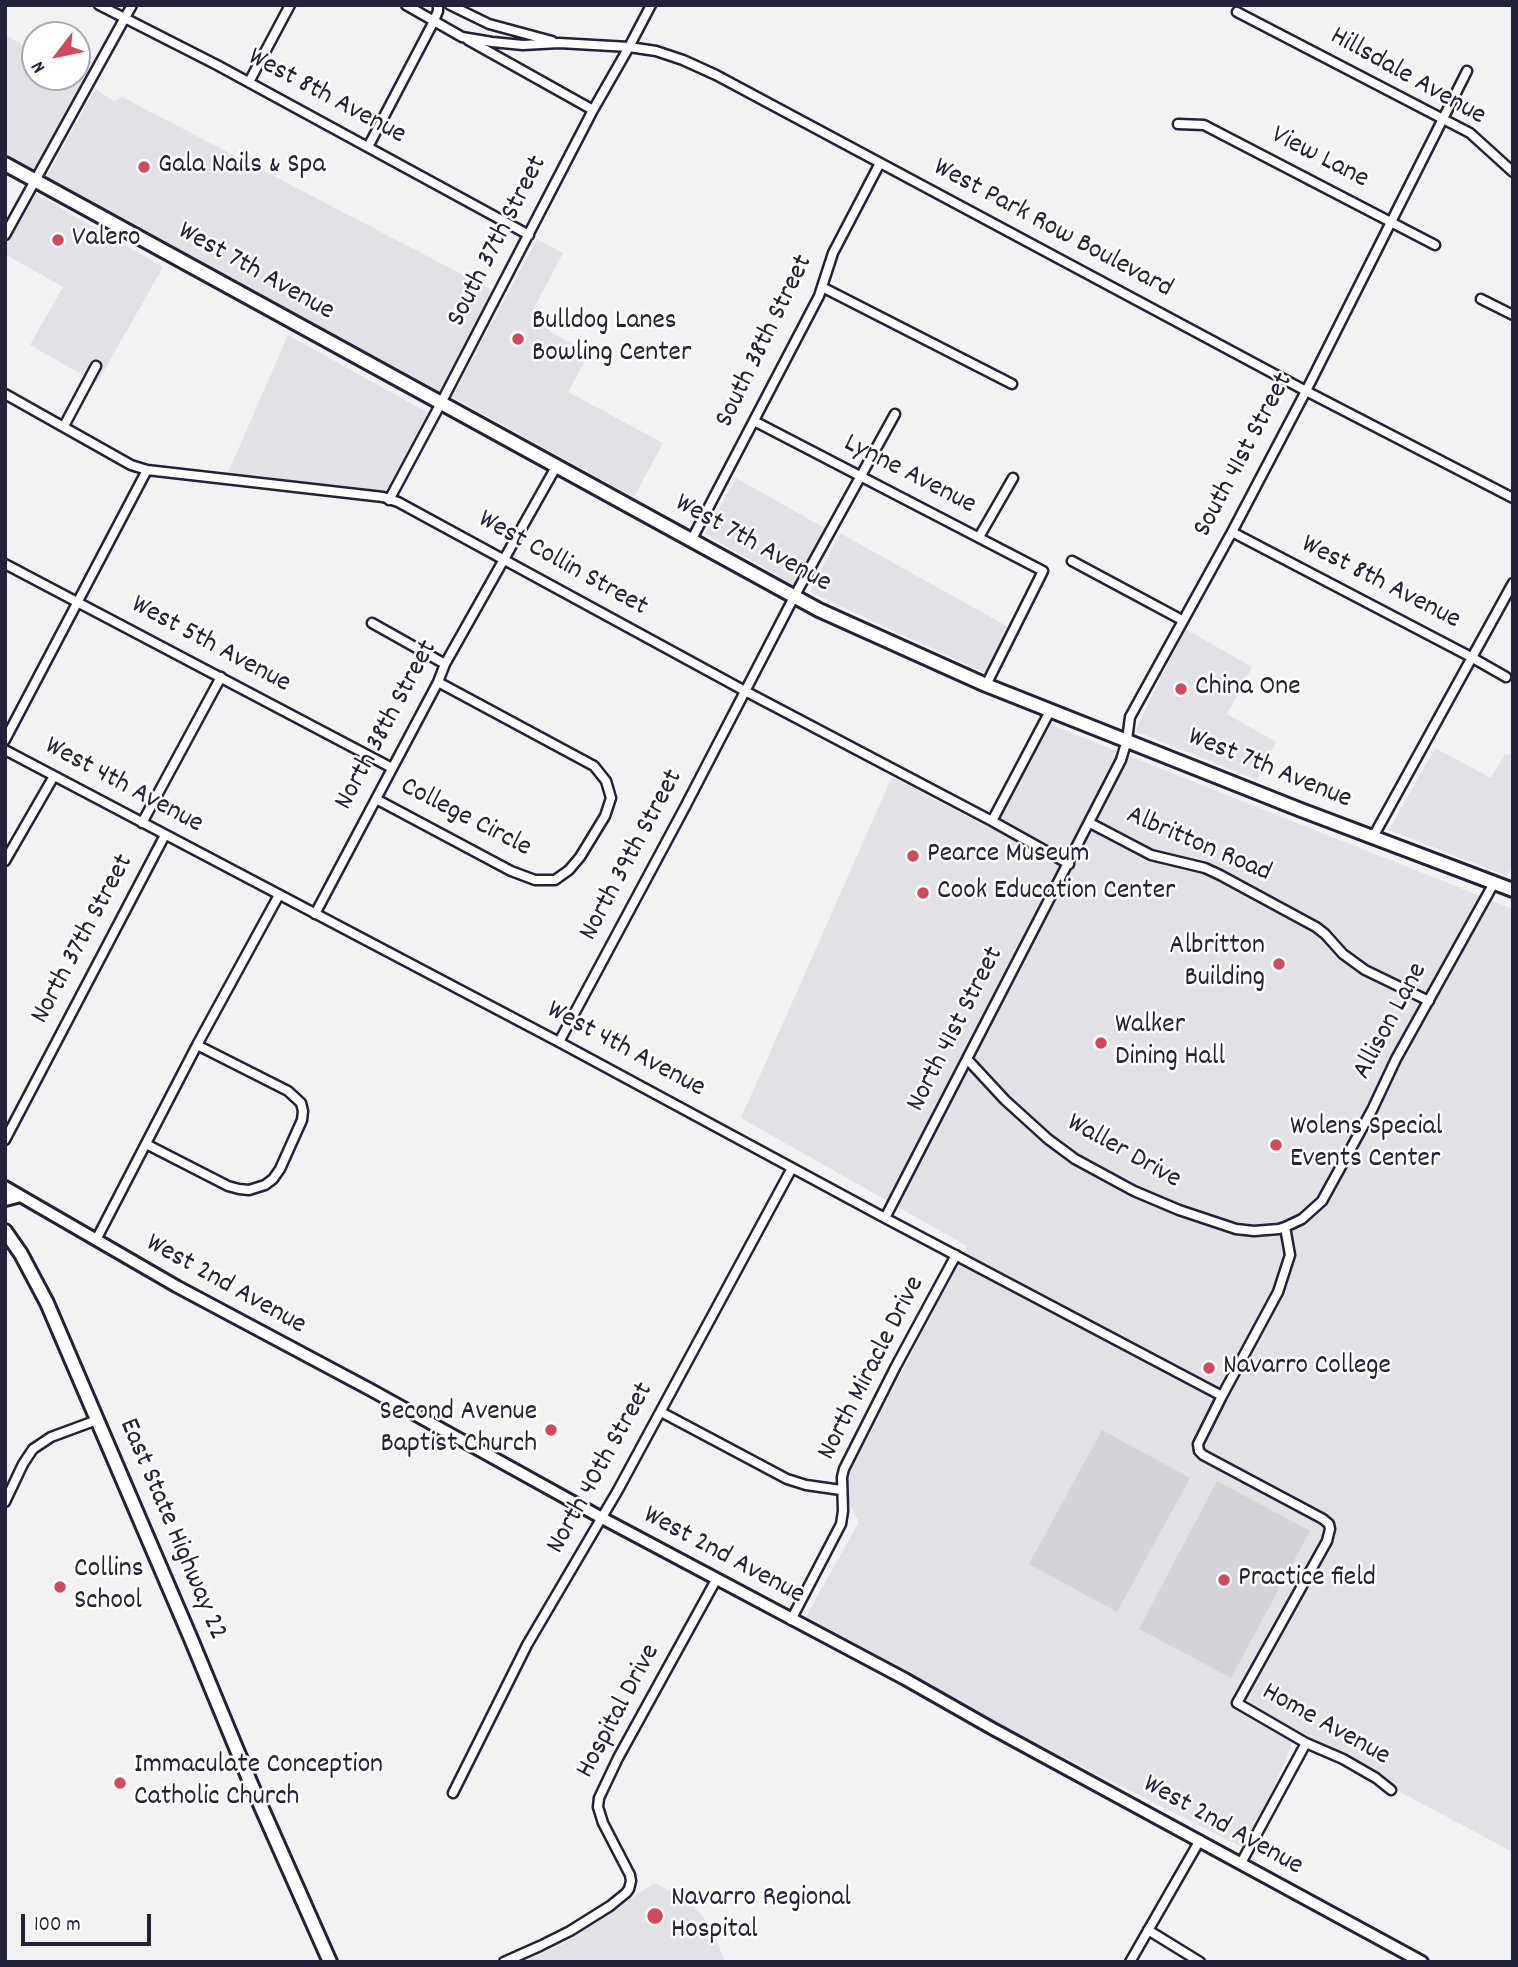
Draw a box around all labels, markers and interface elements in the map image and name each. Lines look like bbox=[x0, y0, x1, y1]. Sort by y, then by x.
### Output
north arrow bbox=[21, 21, 91, 91]
street label: Hillsdale Avenue bbox=[1323, 21, 1491, 135]
street label: West 8th Avenue bbox=[241, 42, 411, 154]
text: N bbox=[26, 55, 53, 77]
street label: View Lane bbox=[1265, 120, 1373, 198]
place label: Gala Nails & Spa bbox=[158, 150, 326, 184]
street label: South 37th Street bbox=[442, 151, 556, 333]
street label: West Park Row Boulevard bbox=[926, 153, 1178, 307]
marker: Gala Nails & Spa bbox=[136, 159, 152, 175]
street label: West 7th Avenue bbox=[171, 216, 339, 330]
place label: Valero bbox=[72, 223, 140, 257]
marker: Valero bbox=[50, 232, 66, 248]
street label: South 38th Street bbox=[710, 250, 822, 434]
place label: Bulldog Lanes Bowling Center bbox=[532, 306, 691, 372]
marker: Bulldog Lanes Bowling Center bbox=[510, 331, 526, 347]
street label: South 41st Street bbox=[1188, 368, 1302, 544]
street label: Lynne Avenue bbox=[837, 428, 981, 524]
street label: West 7th Avenue bbox=[668, 488, 836, 602]
street label: West Collin Street bbox=[471, 504, 653, 626]
street label: West 8th Avenue bbox=[1295, 529, 1465, 639]
street label: West 5th Avenue bbox=[124, 590, 296, 702]
street label: North 38th Street bbox=[329, 635, 447, 817]
place label: China One bbox=[1195, 672, 1301, 706]
marker: China One bbox=[1173, 681, 1189, 697]
street label: West 7th Avenue bbox=[1182, 722, 1356, 818]
street label: West 4th Avenue bbox=[38, 731, 208, 843]
street label: North 39th Street bbox=[574, 765, 692, 947]
street label: College Circle bbox=[394, 772, 536, 866]
street label: Albritton Road bbox=[1120, 800, 1276, 892]
place label: Pearce Museum bbox=[927, 839, 1089, 873]
marker: Pearce Museum bbox=[905, 848, 921, 864]
street label: North 37th Street bbox=[25, 850, 143, 1030]
place label: Cook Education Center bbox=[937, 876, 1175, 910]
marker: Cook Education Center bbox=[915, 885, 931, 901]
place label: Albritton Building bbox=[1169, 931, 1265, 997]
street label: North 41st Street bbox=[901, 942, 1013, 1118]
marker: Albritton Building bbox=[1271, 956, 1287, 972]
street label: Allison Lane bbox=[1347, 958, 1437, 1086]
street label: West 4th Avenue bbox=[540, 995, 710, 1107]
place label: Walker Dining Hall bbox=[1115, 1010, 1225, 1076]
marker: Walker Dining Hall bbox=[1093, 1035, 1109, 1051]
street label: Waller Drive bbox=[1060, 1108, 1186, 1198]
place label: Wolens Special Events Center bbox=[1290, 1112, 1442, 1178]
marker: Wolens Special Events Center bbox=[1268, 1137, 1284, 1153]
street label: West 2nd Avenue bbox=[139, 1228, 311, 1344]
street label: North Miracle Drive bbox=[812, 1271, 934, 1467]
place label: Navarro College bbox=[1223, 1351, 1391, 1385]
marker: Navarro College bbox=[1201, 1360, 1217, 1376]
street label: North 40th Street bbox=[541, 1377, 663, 1561]
place label: Second Avenue Baptist Church bbox=[380, 1397, 537, 1463]
street label: East State Highway 22 bbox=[109, 1414, 233, 1646]
marker: Second Avenue Baptist Church bbox=[543, 1422, 559, 1438]
street label: West 2nd Avenue bbox=[636, 1500, 810, 1614]
place label: Collins School bbox=[74, 1554, 143, 1620]
place label: Practice field bbox=[1238, 1563, 1376, 1597]
marker: Practice field bbox=[1216, 1572, 1232, 1588]
marker: Collins School bbox=[52, 1579, 68, 1595]
street label: Hospital Drive bbox=[571, 1639, 669, 1785]
street label: Home Avenue bbox=[1255, 1677, 1395, 1775]
place label: Immaculate Conception Catholic Church bbox=[134, 1750, 383, 1816]
street label: West 2nd Avenue bbox=[1136, 1769, 1308, 1885]
marker: Immaculate Conception Catholic Church bbox=[112, 1775, 128, 1791]
place label: Navarro Regional Hospital bbox=[671, 1883, 851, 1949]
scale bar bbox=[24, 1900, 154, 1944]
marker: Navarro Regional Hospital bbox=[645, 1906, 665, 1926]
text: 100 m bbox=[34, 1911, 81, 1941]

